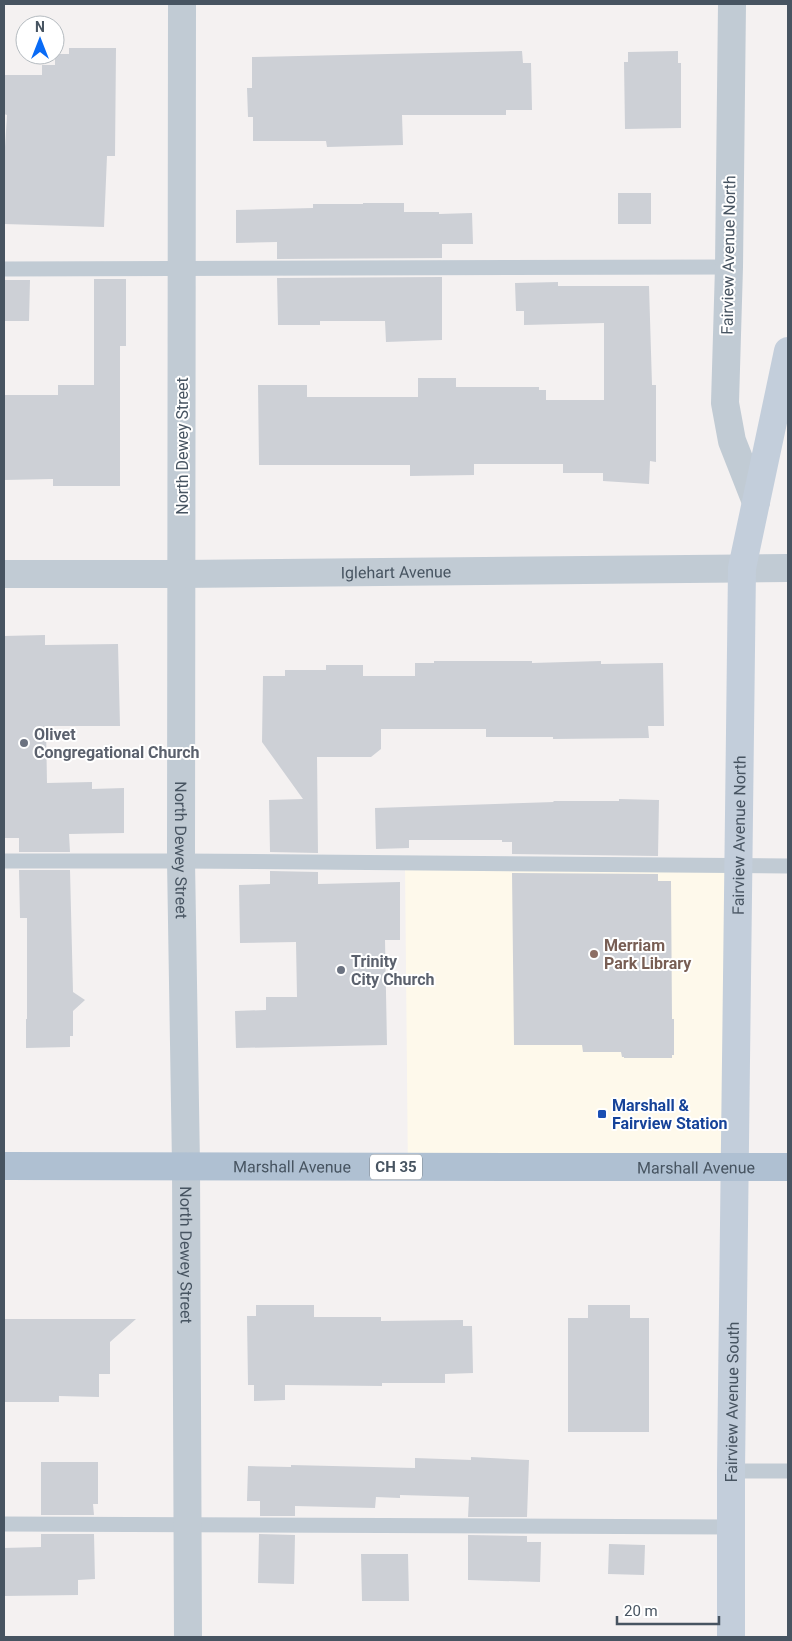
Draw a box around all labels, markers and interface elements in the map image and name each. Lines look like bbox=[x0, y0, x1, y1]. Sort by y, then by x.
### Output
north arrow bbox=[15, 15, 65, 65]
text: N bbox=[35, 19, 45, 35]
street label: Fairview Avenue North bbox=[718, 175, 739, 335]
street label: North Dewey Street bbox=[173, 377, 192, 515]
street label: Iglehart Avenue bbox=[341, 562, 451, 582]
place label: Olivet Congregational Church bbox=[34, 725, 200, 762]
marker: Olivet Congregational Church bbox=[18, 737, 30, 749]
street label: Fairview Avenue North bbox=[729, 755, 750, 915]
street label: North Dewey Street bbox=[171, 781, 191, 919]
place label: Merriam Park Library bbox=[604, 936, 692, 973]
marker: Merriam Park Library bbox=[588, 948, 600, 960]
place label: Trinity City Church bbox=[351, 952, 435, 989]
marker: Trinity City Church bbox=[335, 964, 347, 976]
place label: Marshall & Fairview Station bbox=[612, 1096, 728, 1133]
marker: Marshall & Fairview Station bbox=[596, 1108, 608, 1120]
road number: CH 35 bbox=[370, 1154, 422, 1180]
street label: Marshall Avenue bbox=[233, 1157, 351, 1177]
street label: Marshall Avenue bbox=[637, 1158, 755, 1178]
street label: North Dewey Street bbox=[176, 1186, 196, 1324]
street label: Fairview Avenue South bbox=[722, 1322, 743, 1482]
scale bar bbox=[617, 1594, 720, 1626]
text: 20 m bbox=[624, 1602, 658, 1620]

